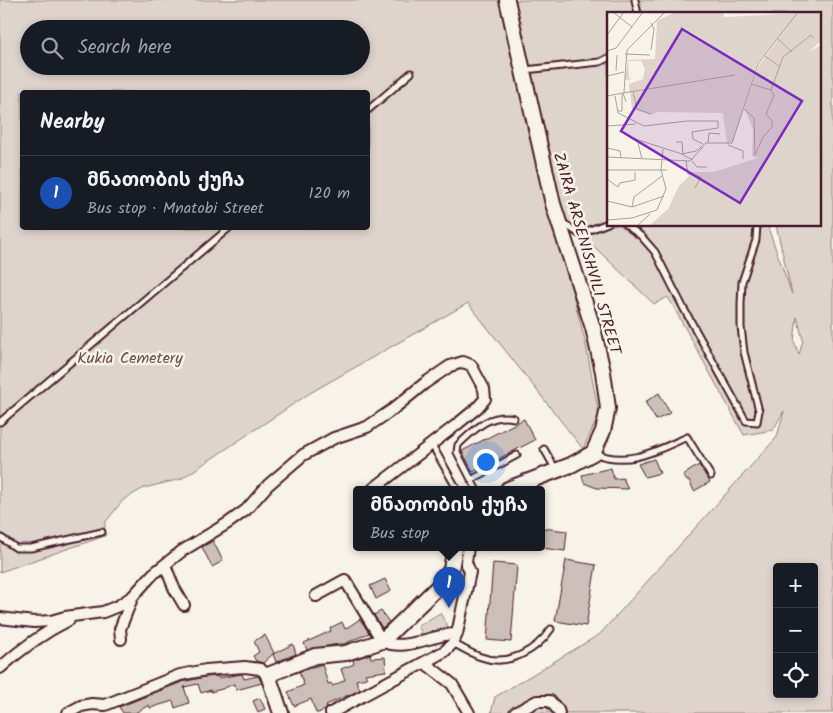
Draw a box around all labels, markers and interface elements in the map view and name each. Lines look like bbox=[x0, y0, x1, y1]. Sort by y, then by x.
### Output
inset map bbox=[607, 12, 820, 226]
search box bbox=[20, 20, 370, 75]
text: Search here bbox=[78, 33, 172, 63]
icon: search bbox=[38, 34, 66, 62]
text: Nearby bbox=[40, 106, 105, 139]
street label: ZAIRA ARSENISHVILI STREET bbox=[546, 149, 628, 359]
text: მნათობის ქუჩა bbox=[87, 166, 245, 196]
text: 1 bbox=[54, 181, 58, 206]
text: 120 m bbox=[309, 181, 350, 206]
text: Bus stop · Mnatobi Street bbox=[87, 196, 264, 221]
park label: Kukia Cemetery bbox=[77, 346, 183, 371]
your location bbox=[473, 449, 499, 475]
popup bbox=[353, 486, 545, 551]
text: მნათობის ქუჩა bbox=[370, 491, 528, 521]
text: Bus stop bbox=[370, 521, 429, 546]
map controls bbox=[773, 563, 818, 698]
button: + bbox=[773, 563, 818, 608]
pin: 1 bbox=[433, 567, 465, 608]
button: − bbox=[773, 608, 818, 653]
button: locate bbox=[773, 653, 818, 698]

